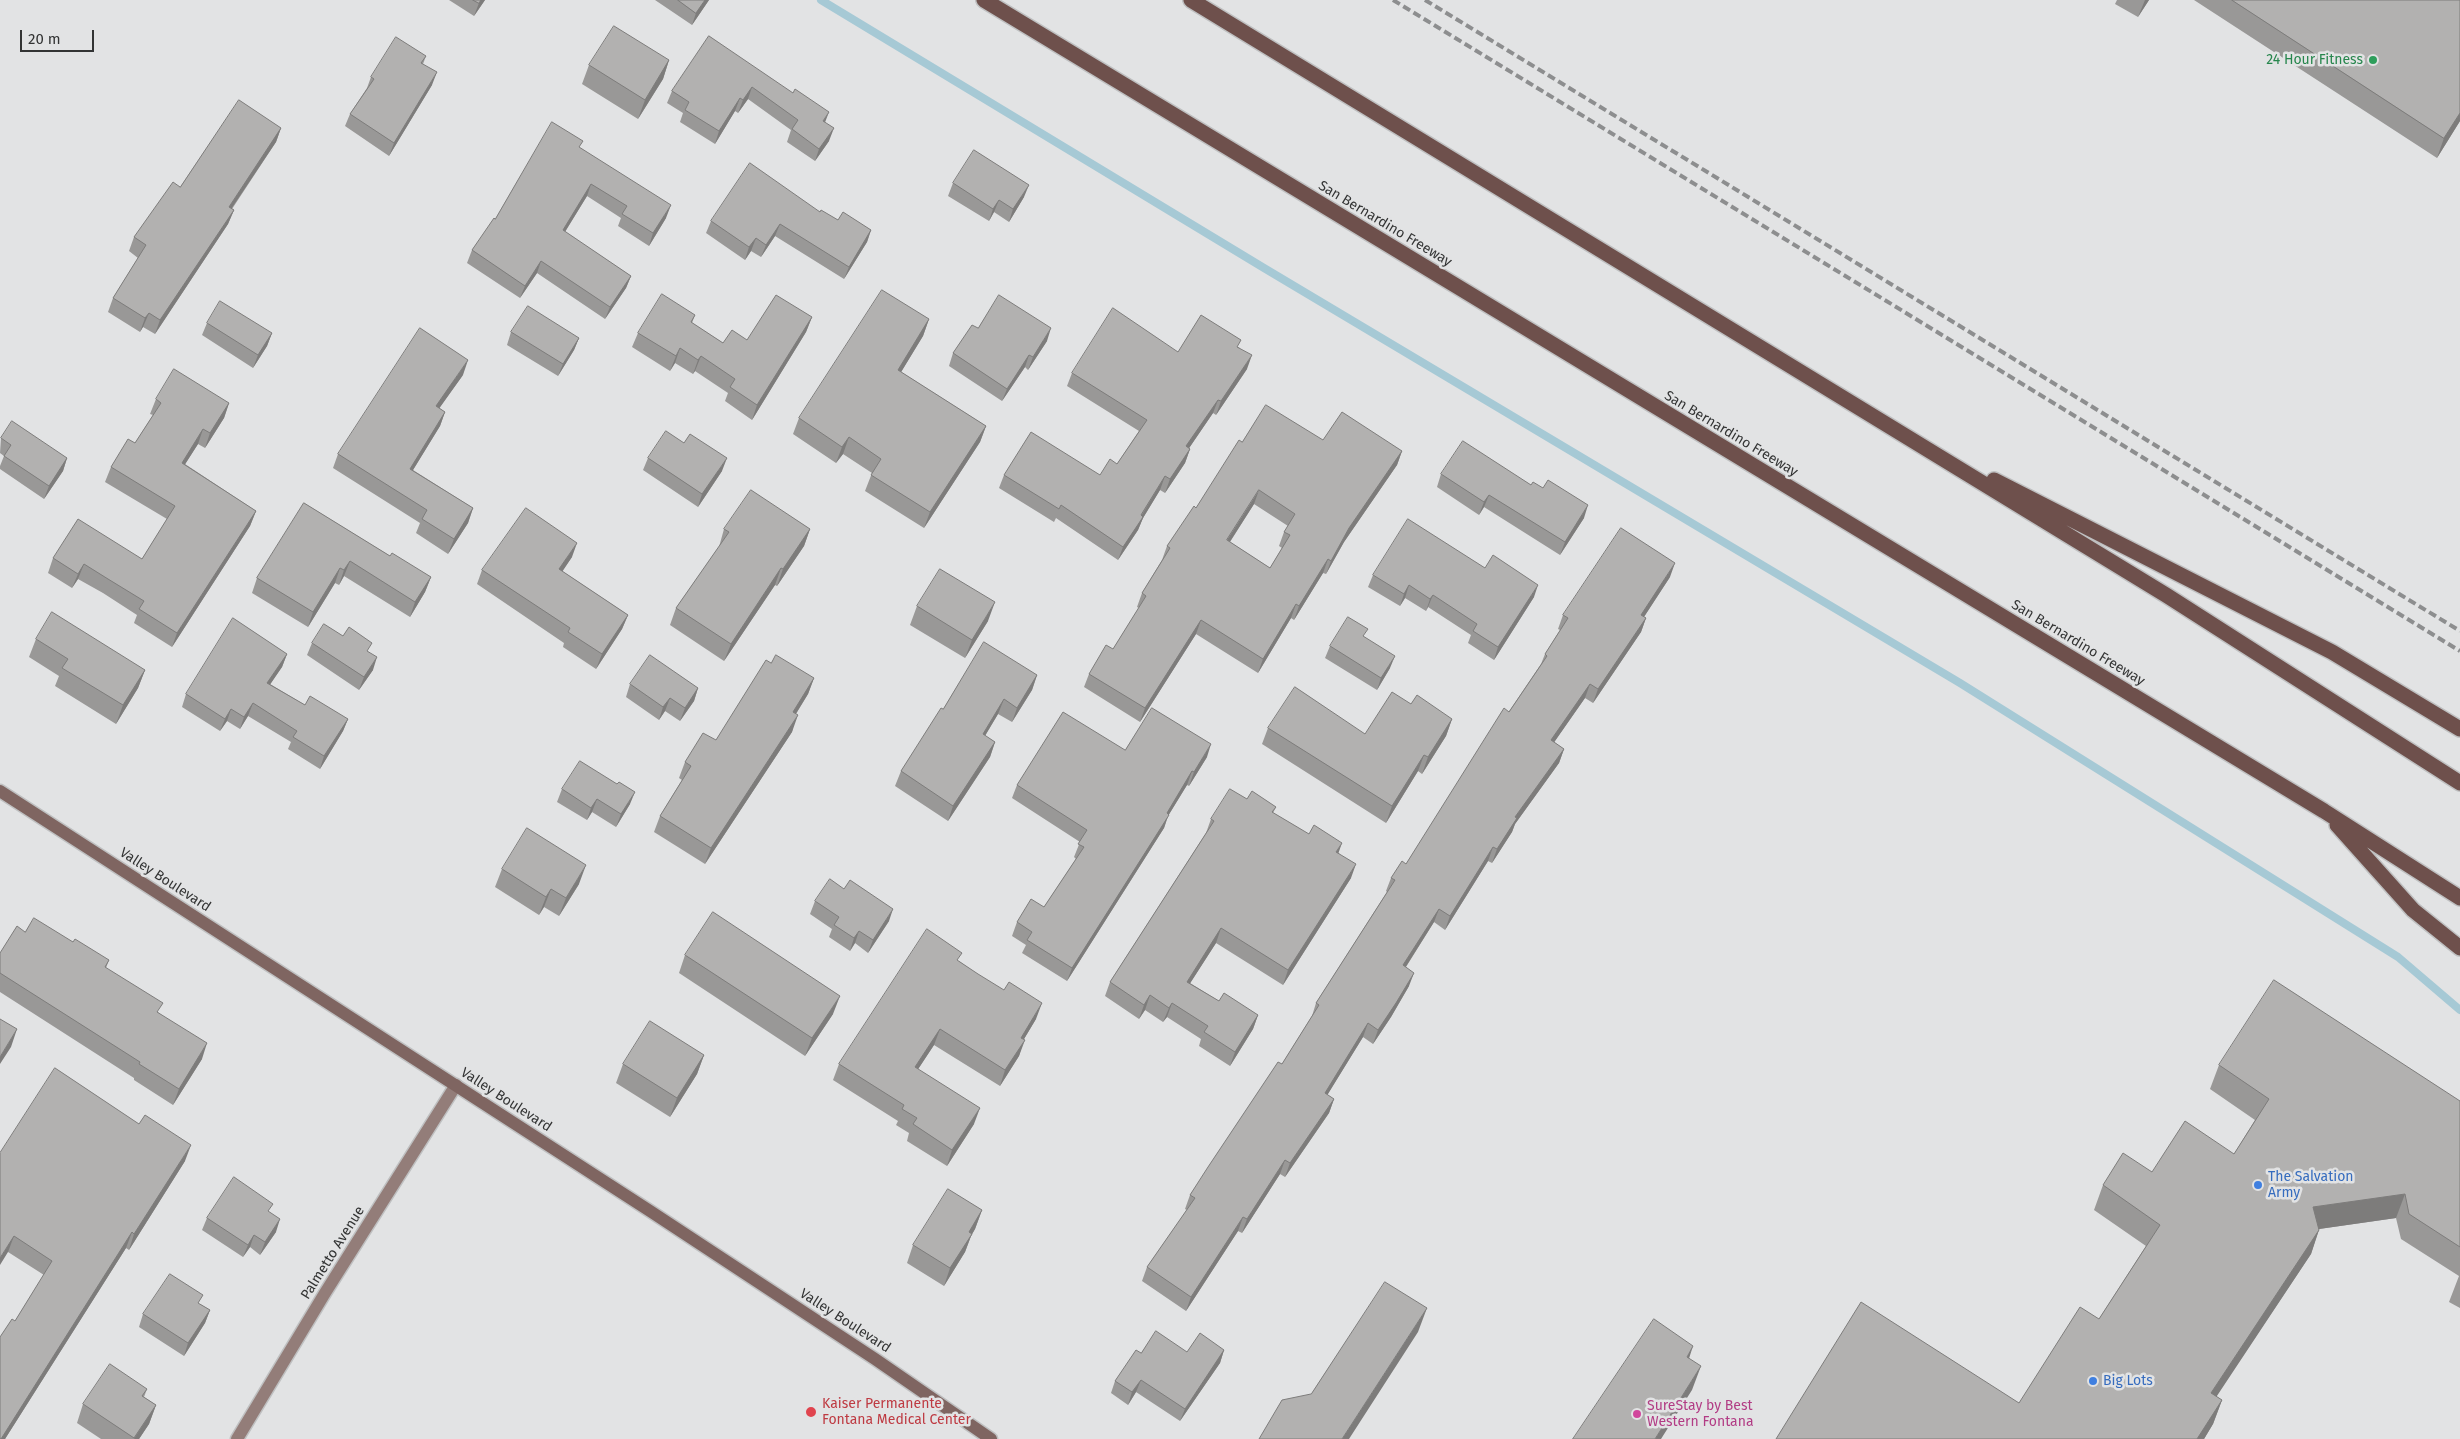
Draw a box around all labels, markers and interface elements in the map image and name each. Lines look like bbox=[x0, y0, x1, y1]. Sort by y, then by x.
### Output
scale bar bbox=[22, 20, 96, 52]
text: 20 m bbox=[28, 30, 61, 48]
place label: 24 Hour Fitness bbox=[2266, 52, 2363, 68]
marker: 24 Hour Fitness bbox=[2367, 54, 2379, 66]
street label: San Bernardino Freeway bbox=[1315, 177, 1455, 271]
street label: San Bernardino Freeway bbox=[1661, 387, 1801, 481]
street label: San Bernardino Freeway bbox=[2008, 596, 2148, 690]
street label: Valley Boulevard bbox=[116, 844, 214, 916]
street label: Valley Boulevard bbox=[457, 1064, 555, 1136]
place label: The Salvation Army bbox=[2268, 1169, 2354, 1202]
marker: The Salvation Army bbox=[2252, 1179, 2264, 1191]
street label: Palmetto Avenue bbox=[298, 1203, 368, 1303]
street label: Valley Boulevard bbox=[796, 1285, 894, 1357]
place label: Big Lots bbox=[2103, 1373, 2153, 1389]
marker: Big Lots bbox=[2087, 1375, 2099, 1387]
place label: Kaiser Permanente Fontana Medical Center bbox=[822, 1396, 971, 1428]
place label: SureStay by Best Western Fontana bbox=[1647, 1398, 1754, 1430]
marker: Kaiser Permanente Fontana Medical Center bbox=[804, 1405, 818, 1419]
marker: SureStay by Best Western Fontana bbox=[1631, 1408, 1643, 1420]

